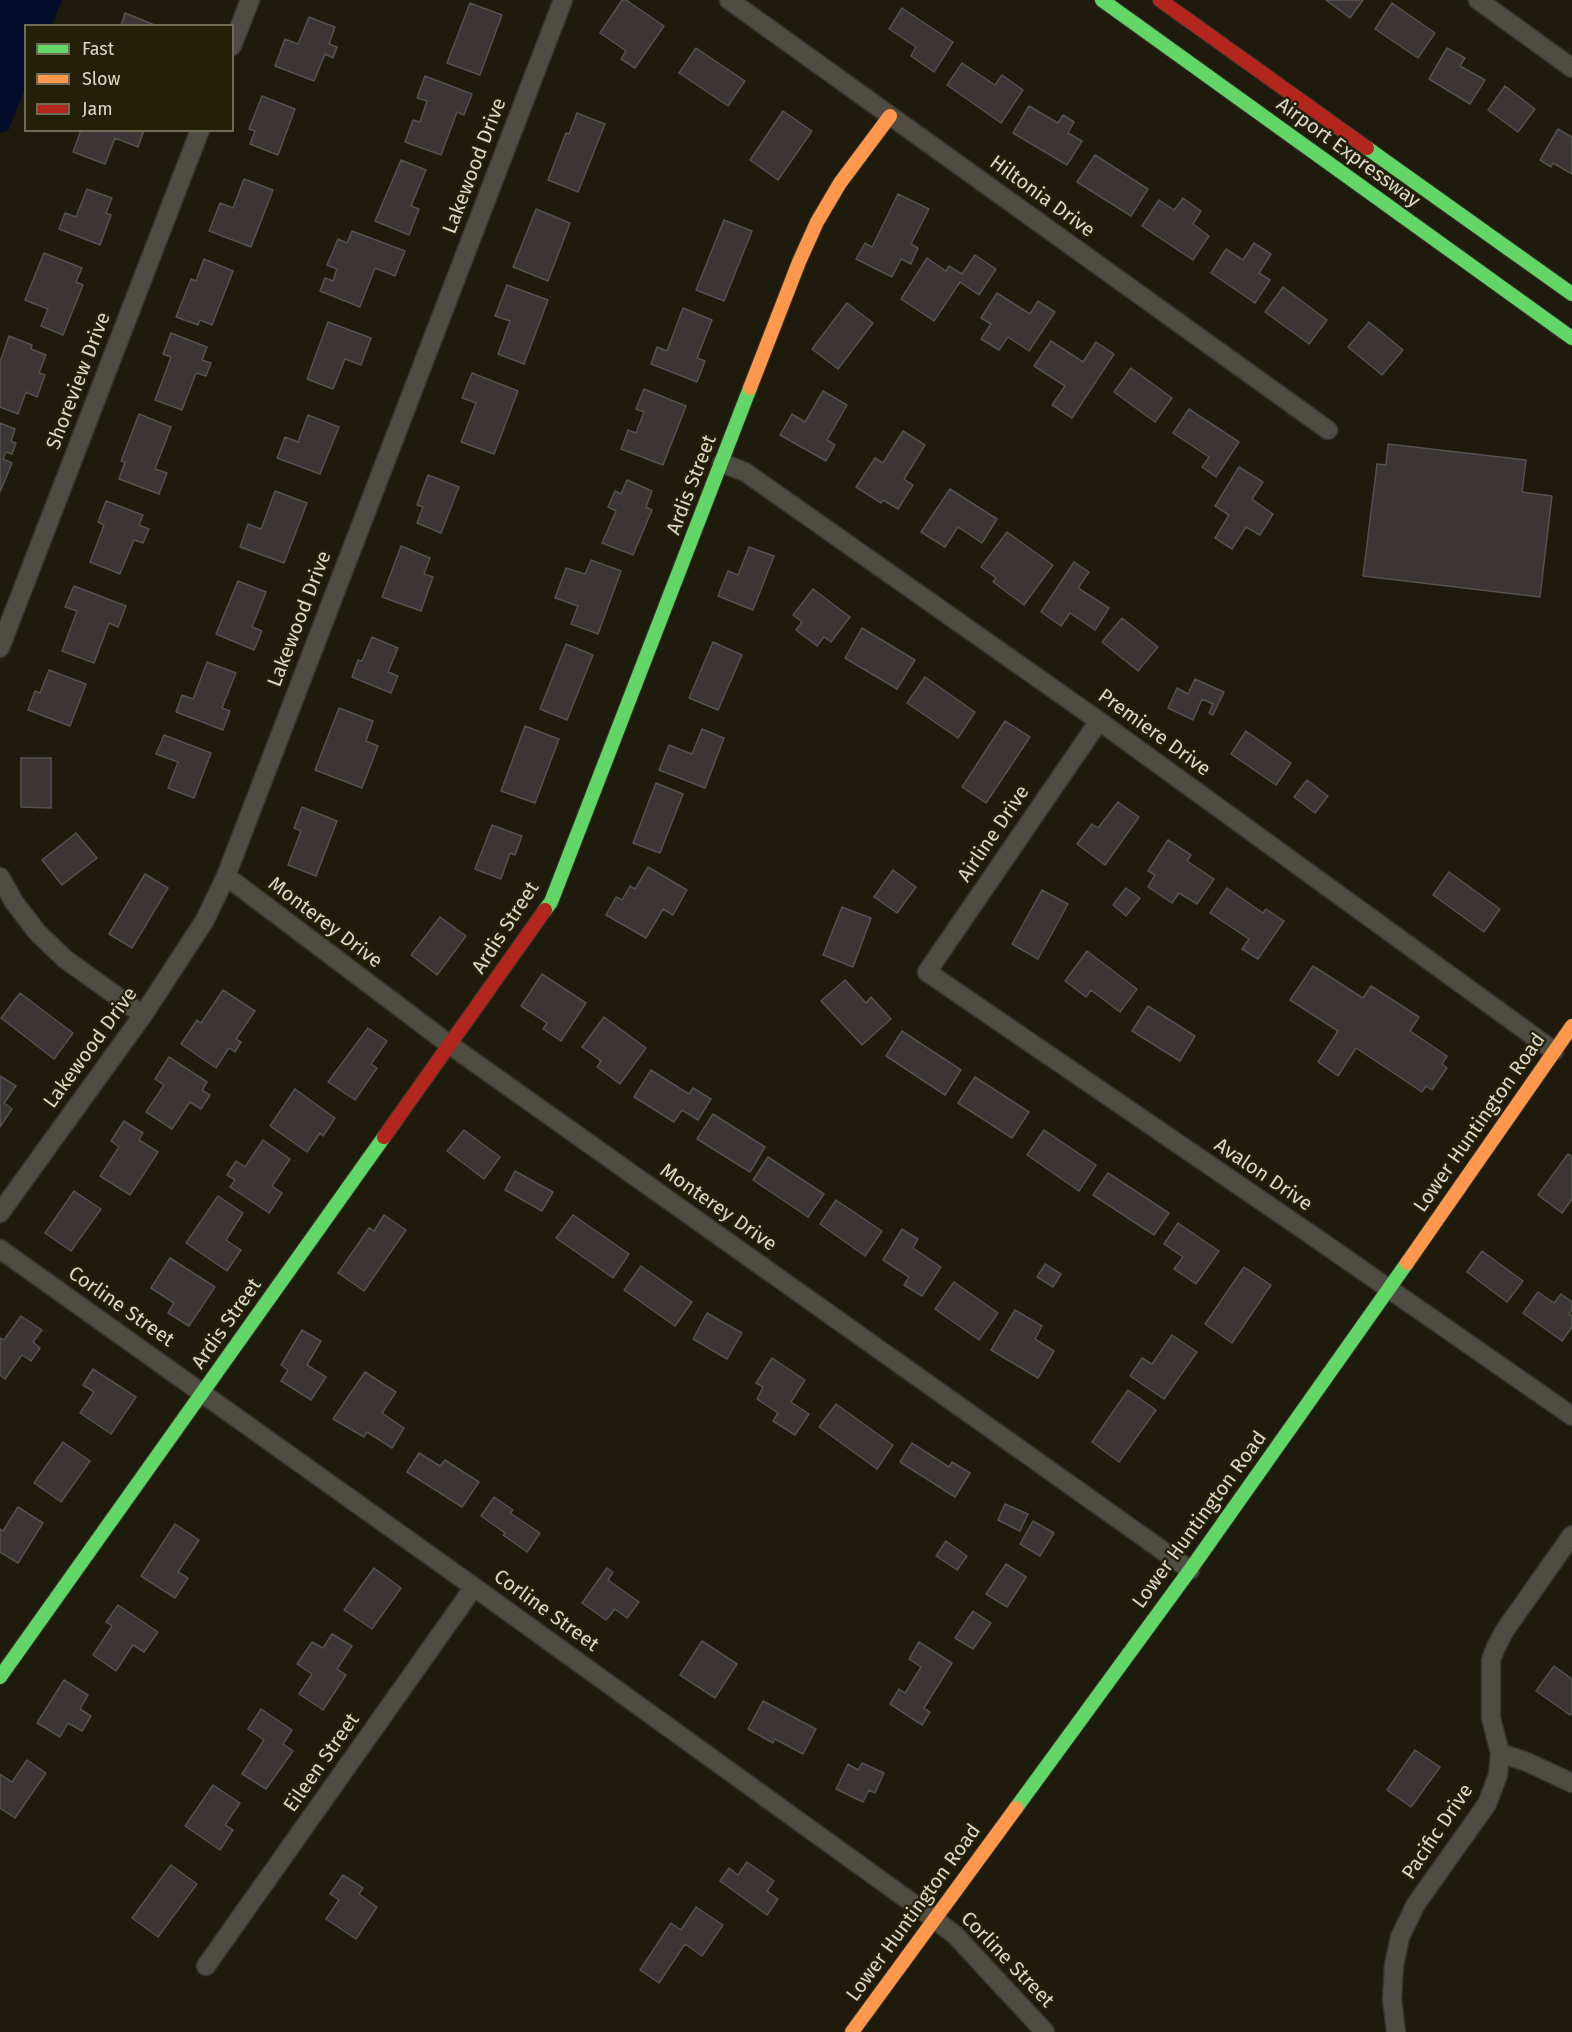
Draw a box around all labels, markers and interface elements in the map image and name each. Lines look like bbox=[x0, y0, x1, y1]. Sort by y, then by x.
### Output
legend bbox=[24, 24, 234, 132]
text: Fast bbox=[82, 38, 114, 60]
text: Slow bbox=[82, 68, 120, 90]
street label: Airport Expressway bbox=[1271, 93, 1425, 213]
street label: Lakewood Drive bbox=[438, 95, 512, 237]
text: Jam bbox=[82, 98, 113, 120]
street label: Hiltonia Drive bbox=[985, 151, 1099, 243]
street label: Shoreview Drive bbox=[42, 309, 116, 453]
street label: Ardis Street bbox=[662, 432, 722, 538]
street label: Lakewood Drive bbox=[263, 548, 337, 690]
street label: Premiere Drive bbox=[1093, 684, 1215, 782]
street label: Airline Drive bbox=[953, 781, 1035, 887]
street label: Monterey Drive bbox=[263, 872, 387, 974]
street label: Ardis Street bbox=[467, 877, 545, 979]
street label: Lakewood Drive bbox=[39, 983, 143, 1113]
street label: Lower Huntington Road bbox=[1409, 1029, 1551, 1217]
street label: Avalon Drive bbox=[1209, 1133, 1317, 1217]
street label: Monterey Drive bbox=[655, 1159, 781, 1257]
street label: Corline Street bbox=[63, 1262, 179, 1352]
street label: Ardis Street bbox=[187, 1274, 267, 1374]
street label: Lower Huntington Road bbox=[1128, 1427, 1272, 1613]
street label: Corline Street bbox=[489, 1565, 603, 1657]
street label: Eileen Street bbox=[279, 1709, 365, 1817]
street label: Pacific Drive bbox=[1397, 1780, 1479, 1884]
street label: Lower Huntington Road bbox=[842, 1820, 986, 2006]
street label: Corline Street bbox=[955, 1907, 1059, 2013]

